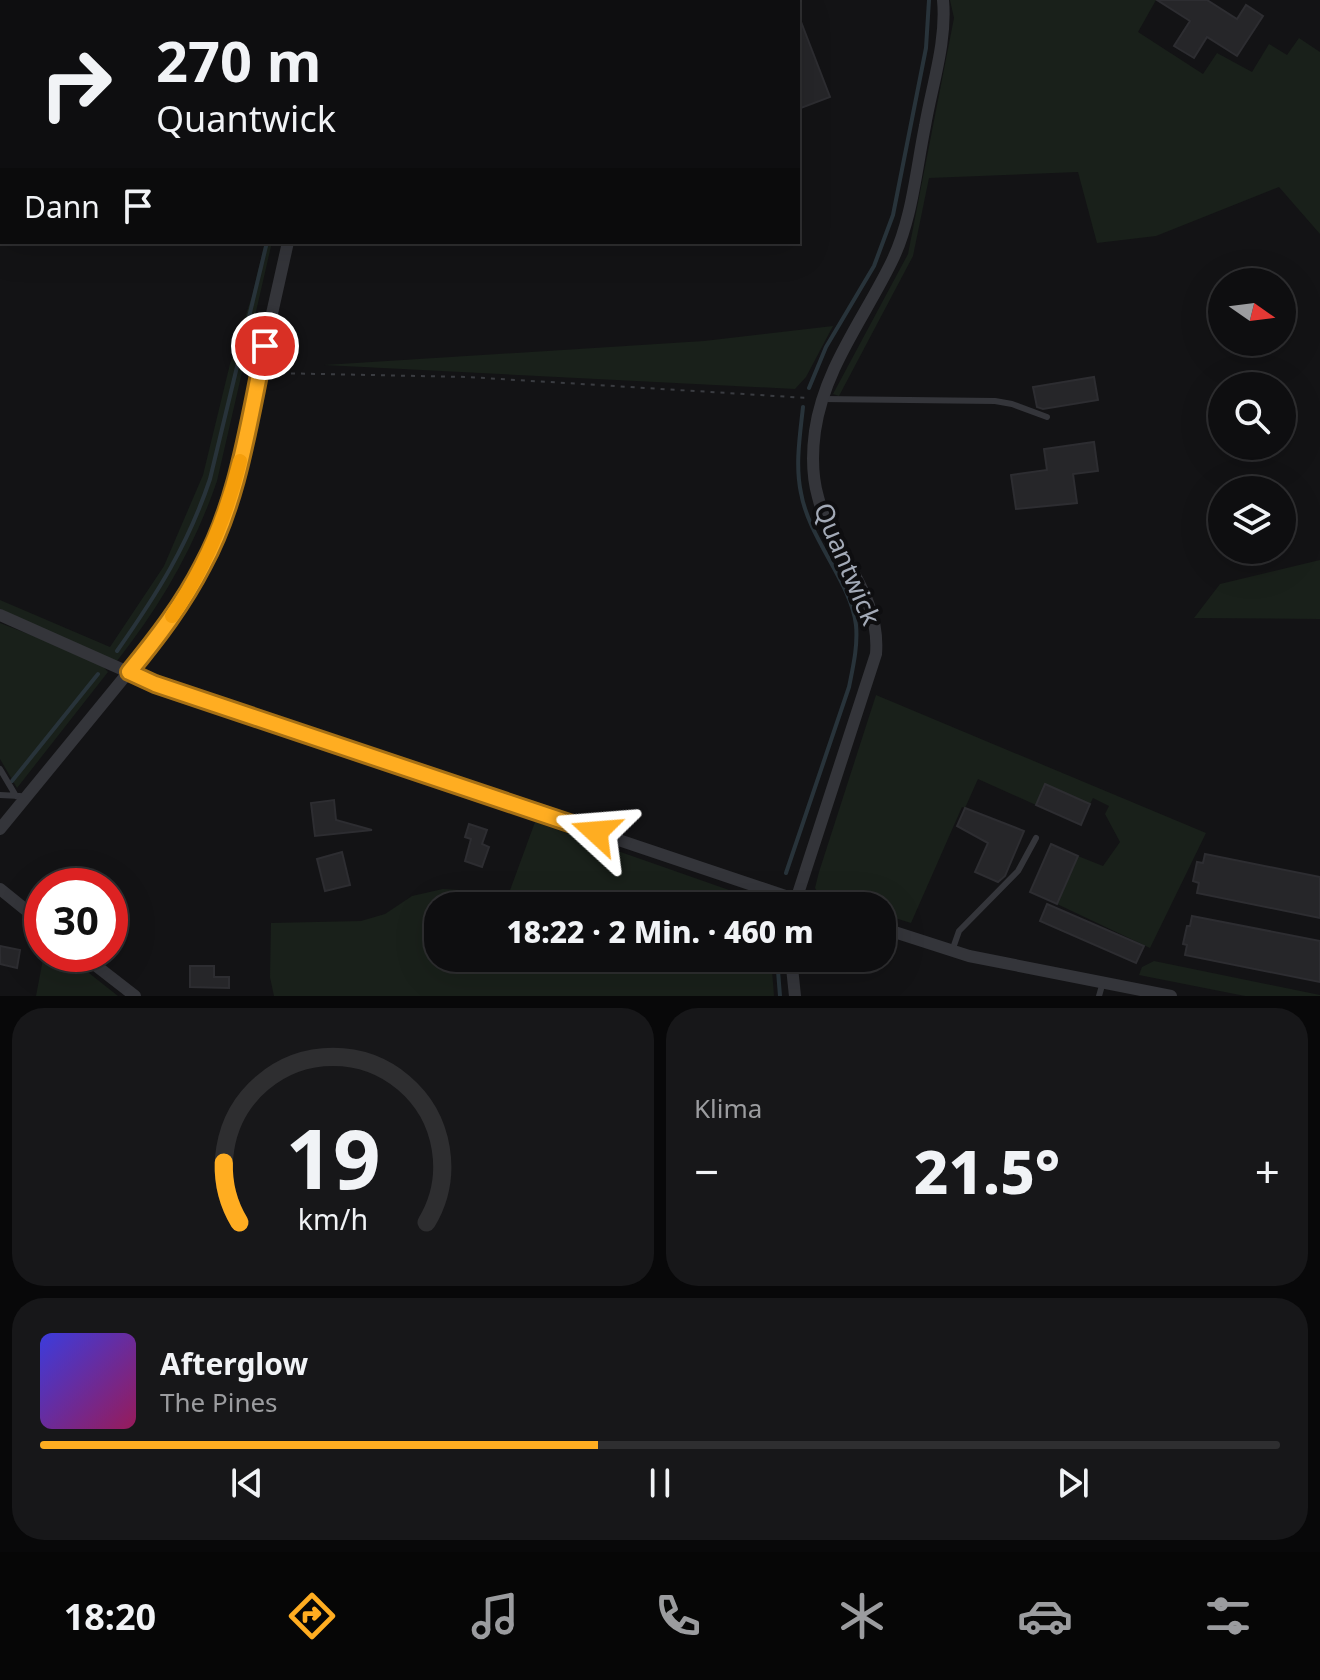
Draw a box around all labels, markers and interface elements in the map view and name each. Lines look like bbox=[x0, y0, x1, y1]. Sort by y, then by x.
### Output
text: 270 m bbox=[156, 22, 321, 98]
icon: right bbox=[24, 32, 128, 136]
text: Quantwick bbox=[156, 94, 336, 143]
icon: arrive bbox=[116, 184, 160, 228]
text: Dann bbox=[24, 186, 100, 227]
north arrow bbox=[1208, 268, 1296, 356]
map controls bbox=[1208, 268, 1296, 564]
pin bbox=[231, 312, 299, 380]
icon: arrive bbox=[243, 324, 287, 368]
button: search bbox=[1208, 372, 1296, 460]
button: layers bbox=[1208, 476, 1296, 564]
street label: Quantwick bbox=[806, 497, 890, 631]
position arrow bbox=[554, 790, 638, 874]
speed limit sign: 30 bbox=[24, 868, 128, 972]
text: 18:22 · 2 Min. · 460 m bbox=[506, 911, 814, 952]
text: Klima bbox=[694, 1090, 762, 1126]
text: 19 bbox=[285, 1100, 381, 1213]
text: 21.5° bbox=[914, 1130, 1060, 1212]
text: − bbox=[694, 1141, 719, 1201]
text: + bbox=[1255, 1141, 1280, 1201]
text: km/h bbox=[298, 1199, 368, 1238]
text: Afterglow bbox=[160, 1343, 308, 1384]
text: The Pines bbox=[160, 1384, 278, 1420]
icon: previous bbox=[225, 1461, 269, 1505]
icon: pause bbox=[638, 1461, 682, 1505]
icon: next bbox=[1051, 1461, 1095, 1505]
icon: directions bbox=[284, 1588, 340, 1644]
icon: music bbox=[467, 1588, 523, 1644]
icon: phone bbox=[650, 1588, 706, 1644]
icon: climate bbox=[834, 1588, 890, 1644]
icon: car bbox=[1017, 1588, 1073, 1644]
icon: filters bbox=[1200, 1588, 1256, 1644]
text: 18:20 bbox=[64, 1592, 156, 1641]

